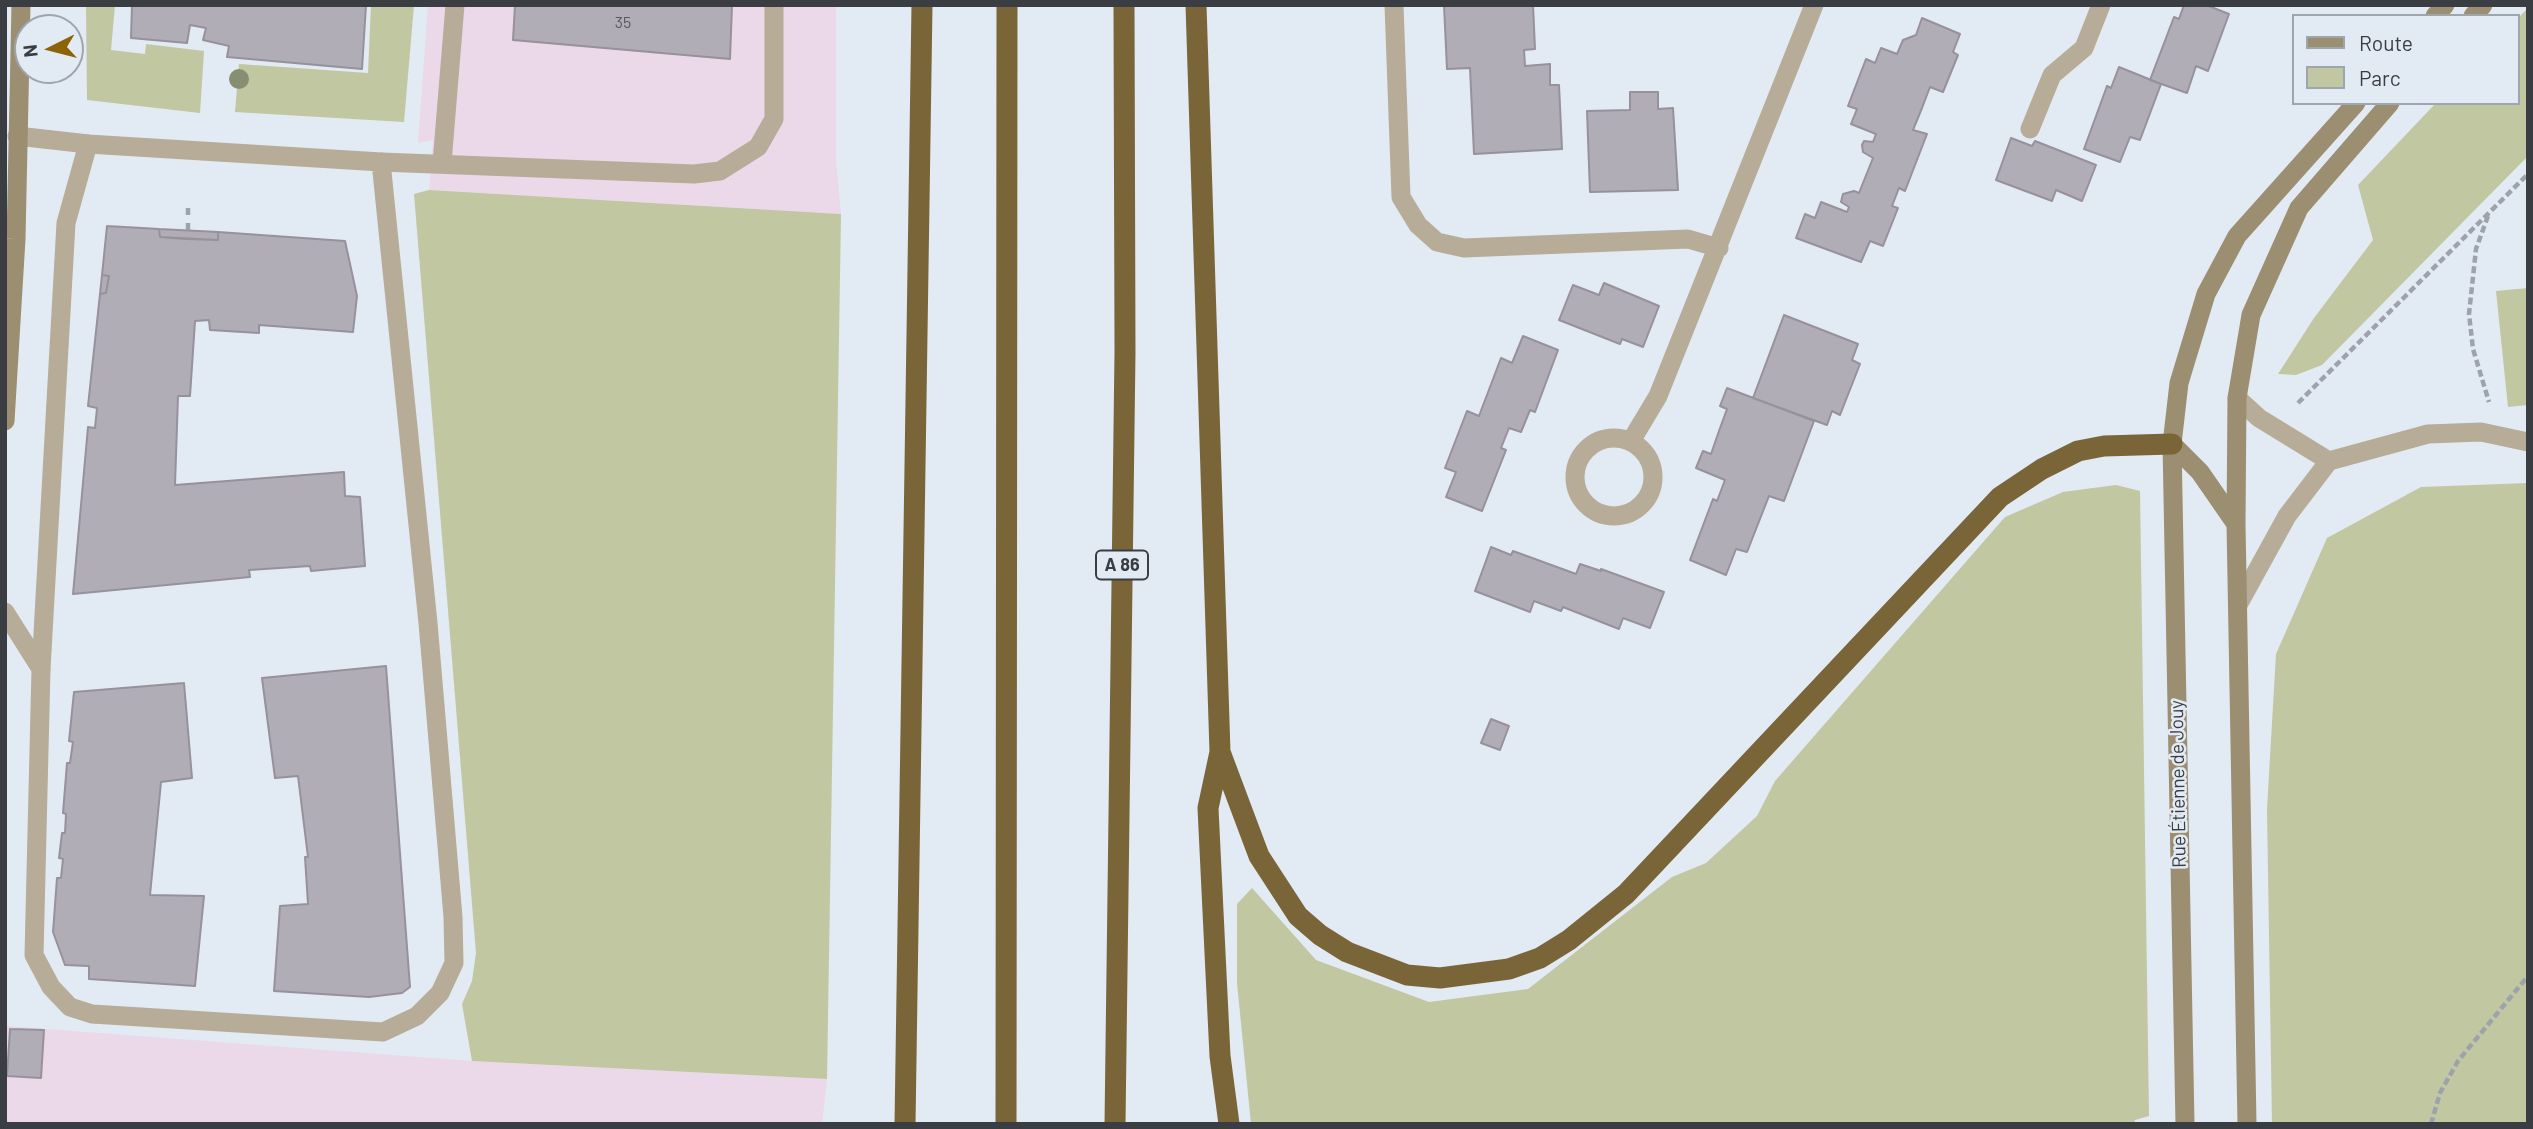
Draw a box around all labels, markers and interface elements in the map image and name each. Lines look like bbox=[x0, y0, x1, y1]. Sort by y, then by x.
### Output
house number: 35 bbox=[615, 13, 631, 33]
north arrow bbox=[14, 14, 84, 84]
legend bbox=[2292, 14, 2519, 105]
text: Route bbox=[2359, 30, 2413, 55]
text: N bbox=[18, 44, 42, 59]
text: Parc bbox=[2359, 65, 2401, 90]
road number: A 86 bbox=[1096, 550, 1148, 580]
street label: Rue Étienne de Jouy bbox=[2165, 700, 2191, 868]

